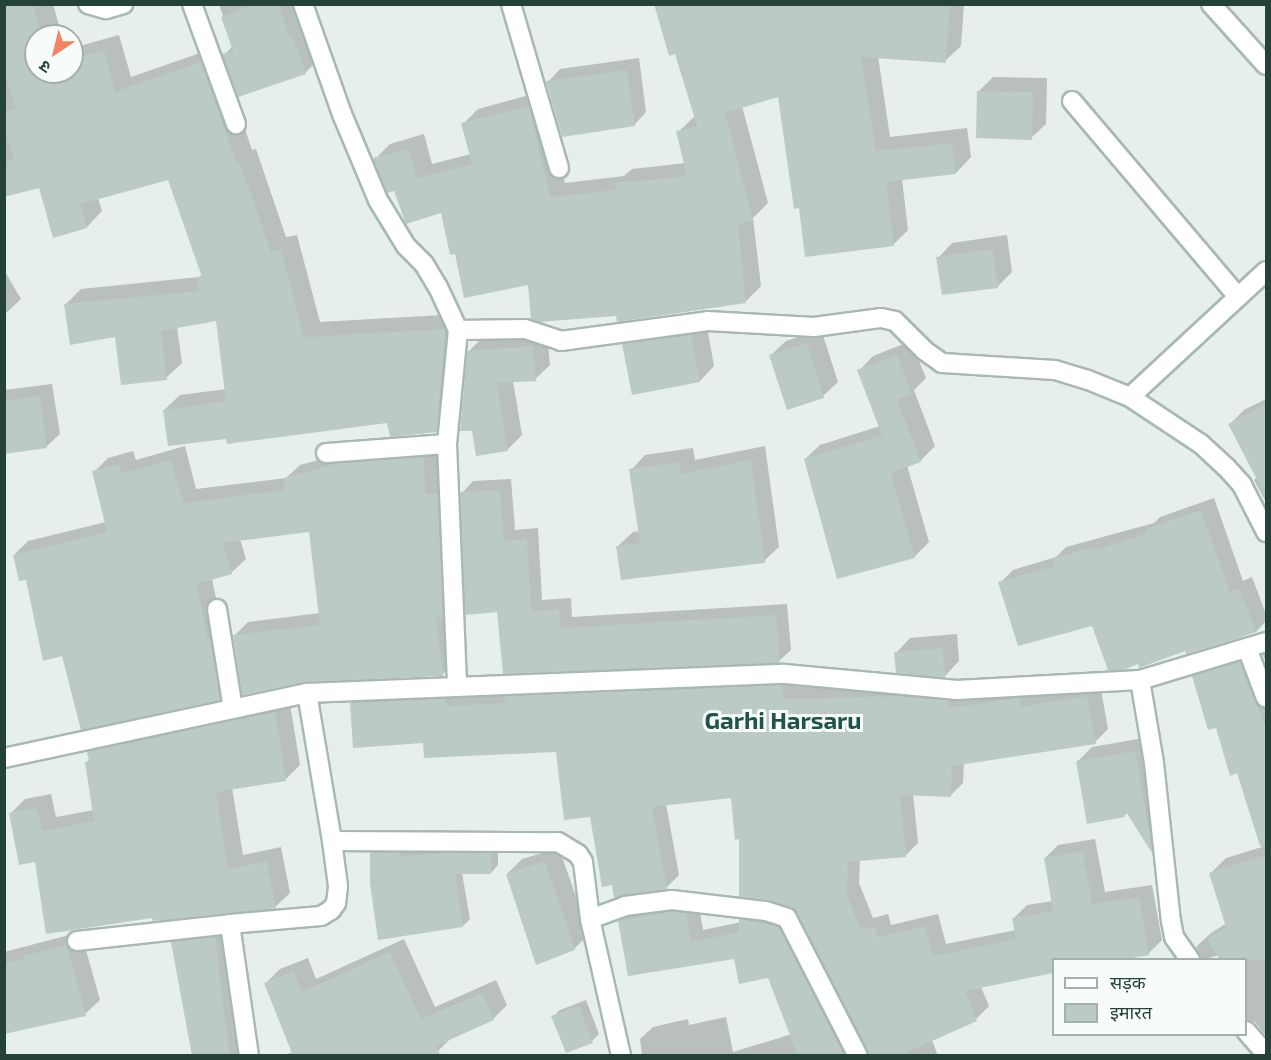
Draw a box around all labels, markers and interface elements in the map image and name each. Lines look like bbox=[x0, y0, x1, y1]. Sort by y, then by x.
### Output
north arrow bbox=[24, 24, 84, 84]
text: उ bbox=[35, 57, 54, 78]
district label: Garhi Harsaru bbox=[704, 706, 862, 734]
legend bbox=[1052, 958, 1247, 1036]
text: सड़क bbox=[1110, 971, 1146, 993]
text: इमारत bbox=[1110, 1001, 1152, 1023]

